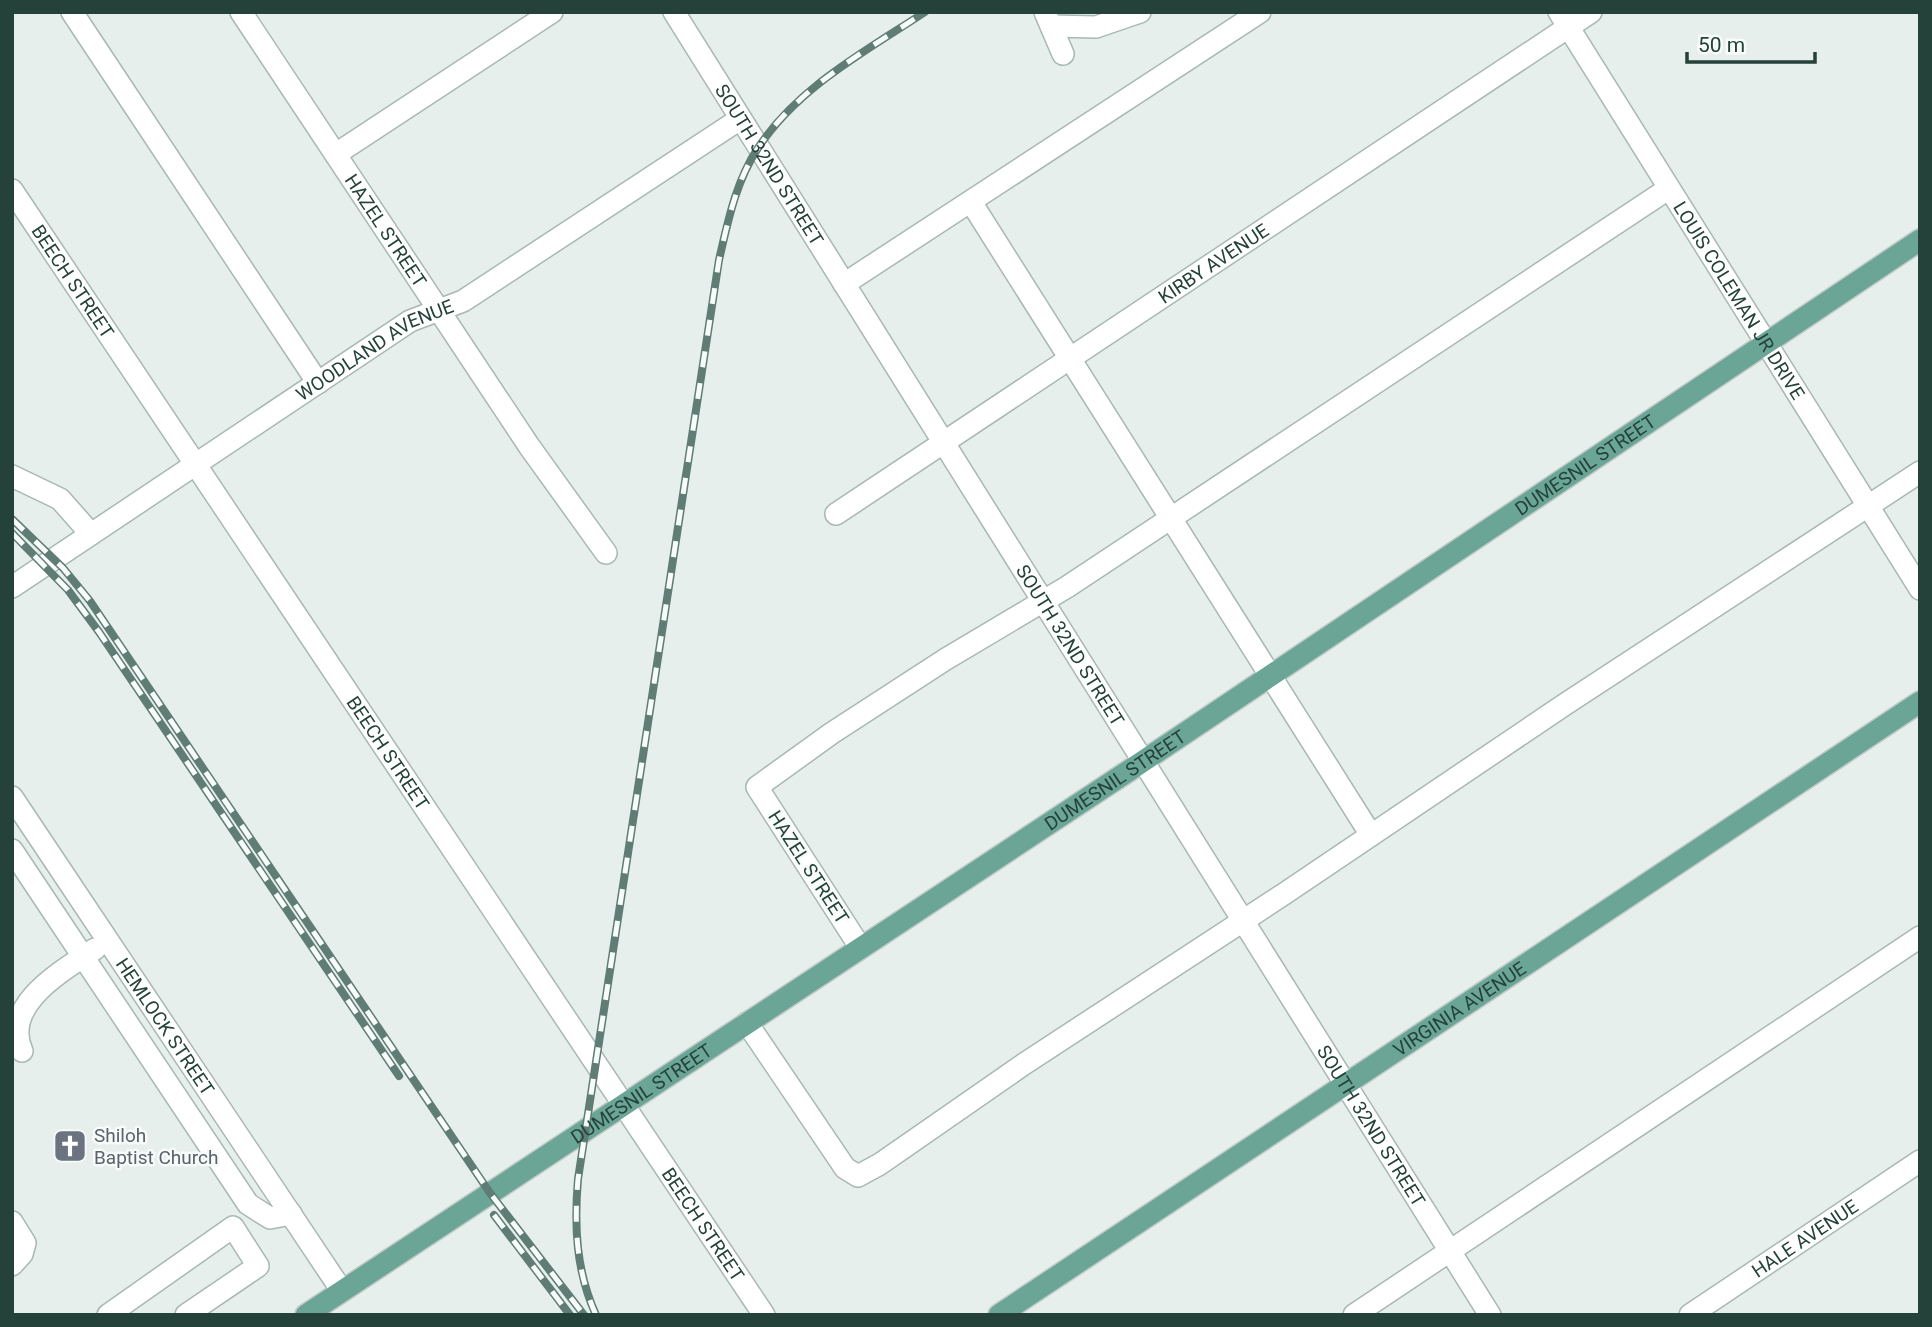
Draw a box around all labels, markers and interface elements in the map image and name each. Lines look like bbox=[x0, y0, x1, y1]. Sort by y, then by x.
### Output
scale bar bbox=[1687, 21, 1815, 65]
text: 50 m bbox=[1698, 33, 1745, 57]
street label: SOUTH 32ND STREET bbox=[710, 80, 828, 250]
street label: HAZEL STREET bbox=[340, 170, 431, 291]
street label: LOUIS COLEMAN JR DRIVE bbox=[1668, 197, 1810, 404]
street label: KIRBY AVENUE bbox=[1154, 219, 1273, 308]
street label: BEECH STREET bbox=[27, 221, 119, 343]
street label: WOODLAND AVENUE bbox=[292, 295, 457, 406]
street label: DUMESNIL STREET bbox=[1511, 410, 1660, 520]
street label: SOUTH 32ND STREET bbox=[1011, 560, 1129, 730]
street label: BEECH STREET bbox=[342, 692, 434, 814]
street label: DUMESNIL STREET bbox=[1040, 725, 1190, 835]
street label: HAZEL STREET bbox=[763, 806, 854, 928]
street label: HEMLOCK STREET bbox=[111, 954, 219, 1100]
street label: VIRGINIA AVENUE bbox=[1389, 957, 1530, 1061]
street label: DUMESNIL STREET bbox=[567, 1039, 717, 1149]
street label: SOUTH 32ND STREET bbox=[1312, 1041, 1430, 1211]
place label: Shiloh Baptist Church bbox=[94, 1124, 218, 1169]
church icon: Shiloh Baptist Church bbox=[51, 1127, 89, 1165]
street label: BEECH STREET bbox=[657, 1163, 749, 1286]
street label: HALE AVENUE bbox=[1747, 1195, 1863, 1282]

